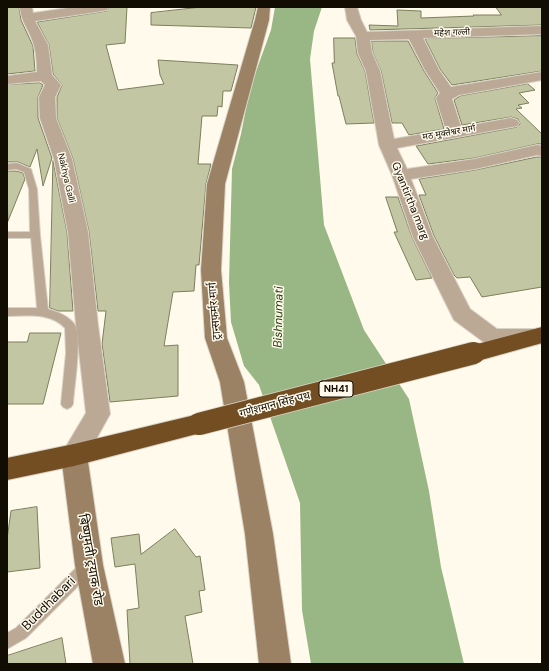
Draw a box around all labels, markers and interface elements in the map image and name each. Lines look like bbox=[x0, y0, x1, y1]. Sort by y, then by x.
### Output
street label: महेश गल्ली bbox=[434, 27, 470, 39]
street label: मठ मुक्तेश्वर मार्ग bbox=[422, 123, 476, 143]
street label: Nakhya Galli bbox=[55, 152, 77, 204]
street label: Gyantirtha marg bbox=[388, 160, 432, 242]
street label: ट्रान्सफर्मर मार्ग bbox=[206, 282, 224, 340]
water label: Bishnumati bbox=[271, 286, 287, 348]
road number: NH41 bbox=[319, 381, 353, 397]
street label: गणेशमान सिंह पथ bbox=[238, 389, 312, 421]
street label: बिष्णुमती ट्रयाक रोड bbox=[74, 513, 106, 607]
street label: Buddhabari bbox=[19, 574, 79, 634]

